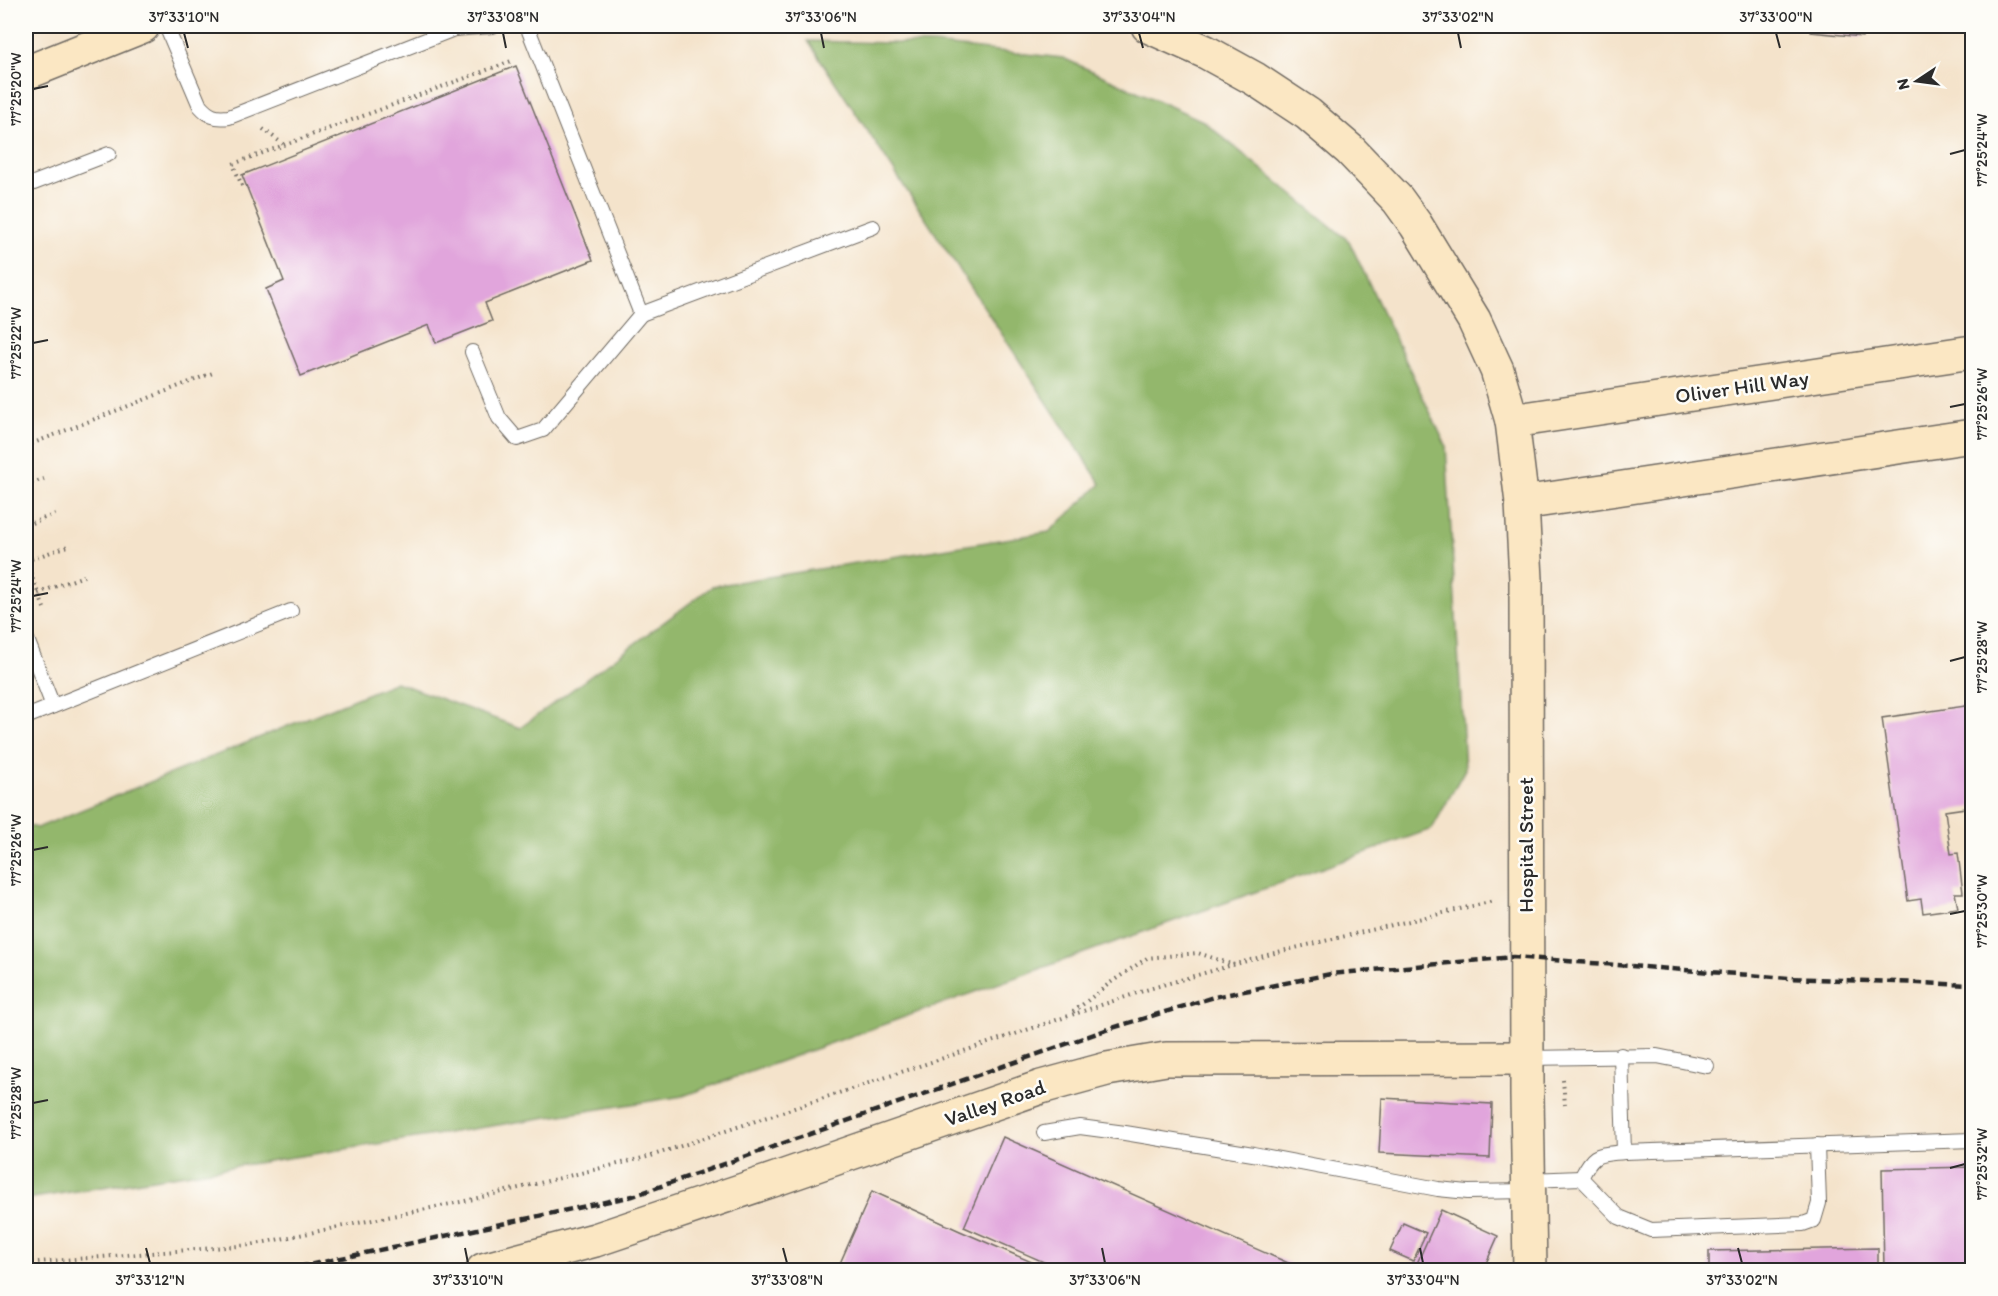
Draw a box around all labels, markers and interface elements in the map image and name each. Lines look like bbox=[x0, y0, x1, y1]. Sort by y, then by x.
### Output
text: 37°33'10"N bbox=[149, 8, 219, 26]
text: 37°33'08"N bbox=[467, 8, 539, 26]
text: 37°33'06"N bbox=[785, 8, 857, 26]
text: 37°33'04"N bbox=[1102, 8, 1176, 26]
text: 37°33'02"N bbox=[1422, 8, 1494, 26]
text: 37°33'00"N bbox=[1739, 8, 1813, 26]
north arrow bbox=[1887, 51, 1947, 111]
text: 77°25'20"W bbox=[7, 52, 25, 126]
text: N bbox=[1892, 77, 1913, 92]
text: 77°25'24"W bbox=[1973, 113, 1991, 187]
text: 77°25'22"W bbox=[7, 307, 25, 379]
street label: Oliver Hill Way bbox=[1674, 365, 1810, 408]
text: 77°25'26"W bbox=[1973, 368, 1991, 440]
text: 77°25'24"W bbox=[7, 559, 25, 633]
text: 77°25'28"W bbox=[1973, 621, 1991, 693]
street label: Hospital Street bbox=[1513, 777, 1538, 913]
text: 77°25'26"W bbox=[7, 814, 25, 886]
text: 77°25'30"W bbox=[1973, 874, 1991, 948]
text: 77°25'28"W bbox=[7, 1067, 25, 1139]
street label: Valley Road bbox=[941, 1074, 1049, 1131]
text: 77°25'32"W bbox=[1973, 1128, 1991, 1200]
text: 37°33'12"N bbox=[115, 1271, 185, 1289]
text: 37°33'10"N bbox=[433, 1271, 503, 1289]
text: 37°33'08"N bbox=[751, 1271, 823, 1289]
text: 37°33'06"N bbox=[1069, 1271, 1141, 1289]
text: 37°33'04"N bbox=[1386, 1271, 1460, 1289]
text: 37°33'02"N bbox=[1706, 1271, 1778, 1289]

